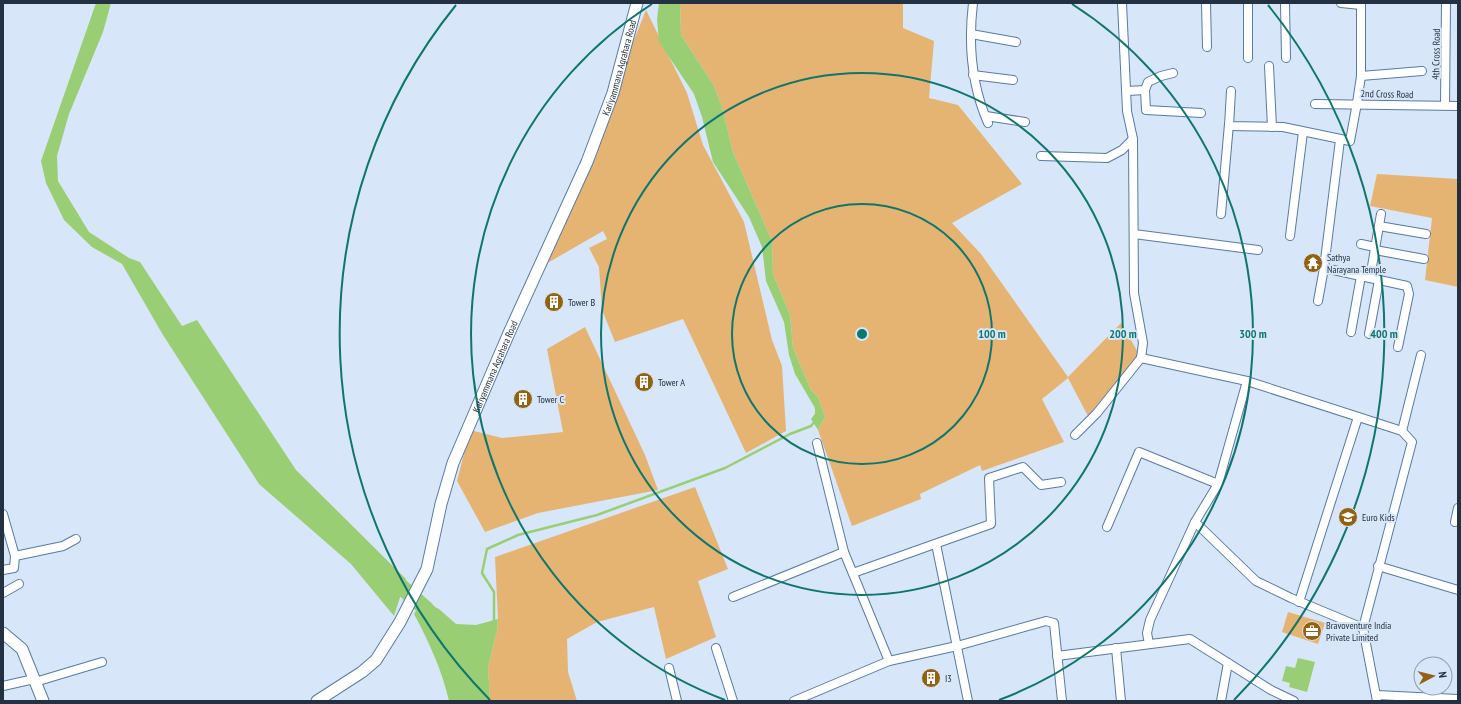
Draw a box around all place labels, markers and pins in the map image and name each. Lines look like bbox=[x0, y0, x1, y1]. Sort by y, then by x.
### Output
place label: Sathya Narayana Temple bbox=[1327, 251, 1386, 276]
temple icon: Sathya Narayana Temple bbox=[1302, 252, 1324, 274]
building icon: Tower B bbox=[543, 291, 565, 313]
place label: Tower B bbox=[568, 296, 595, 309]
centre of rings bbox=[855, 327, 869, 341]
building icon: Tower A bbox=[633, 371, 655, 393]
place label: Tower A bbox=[658, 376, 685, 389]
building icon: Tower C bbox=[512, 388, 534, 410]
place label: Tower C bbox=[537, 393, 564, 406]
school or university icon: Euro Kids bbox=[1337, 506, 1359, 528]
place label: Euro Kids bbox=[1362, 511, 1395, 524]
place label: Bravoventure India Private Limited bbox=[1326, 619, 1391, 644]
office icon: Bravoventure India Private Limited bbox=[1301, 620, 1323, 642]
building icon: I3 bbox=[920, 667, 942, 689]
place label: I3 bbox=[945, 672, 952, 685]

